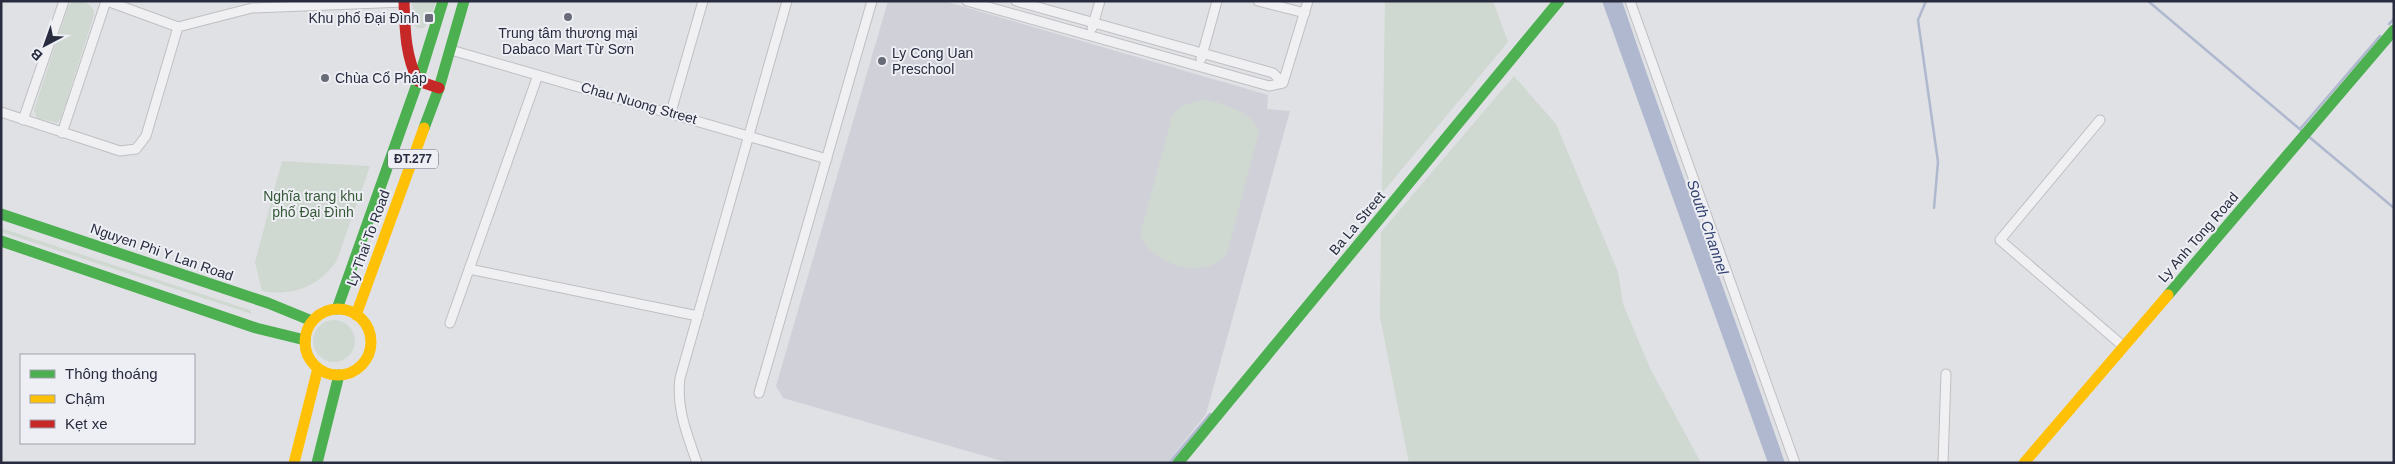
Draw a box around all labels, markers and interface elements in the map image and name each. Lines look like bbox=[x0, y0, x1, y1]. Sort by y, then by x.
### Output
place label: Khu phố Đại Đình bbox=[308, 10, 419, 26]
marker: Trung tâm thương mại Dabaco Mart Từ Sơn bbox=[562, 11, 574, 23]
marker: Khu phố Đại Đình bbox=[423, 12, 435, 24]
north arrow bbox=[20, 20, 70, 70]
place label: Trung tâm thương mại Dabaco Mart Từ Sơn bbox=[498, 25, 638, 57]
text: B bbox=[27, 45, 46, 64]
place label: Ly Cong Uan Preschool bbox=[892, 45, 973, 77]
marker: Ly Cong Uan Preschool bbox=[876, 55, 888, 67]
place label: Chùa Cổ Pháp bbox=[335, 70, 427, 86]
marker: Chùa Cổ Pháp bbox=[319, 72, 331, 84]
street label: Chau Nuong Street bbox=[579, 79, 699, 127]
road number: ĐT.277 bbox=[388, 150, 438, 168]
water label: South Channel bbox=[1684, 177, 1732, 277]
park label: Nghĩa trang khu phố Đại Đình bbox=[263, 188, 363, 220]
street label: Ly Thai To Road bbox=[343, 188, 393, 288]
street label: Ba La Street bbox=[1326, 188, 1388, 258]
street label: Ly Anh Tong Road bbox=[2155, 189, 2241, 285]
street label: Nguyen Phi Y Lan Road bbox=[89, 220, 235, 284]
legend bbox=[20, 354, 195, 444]
text: Thông thoáng bbox=[65, 365, 158, 382]
text: Chậm bbox=[65, 390, 105, 407]
text: Kẹt xe bbox=[65, 415, 108, 432]

